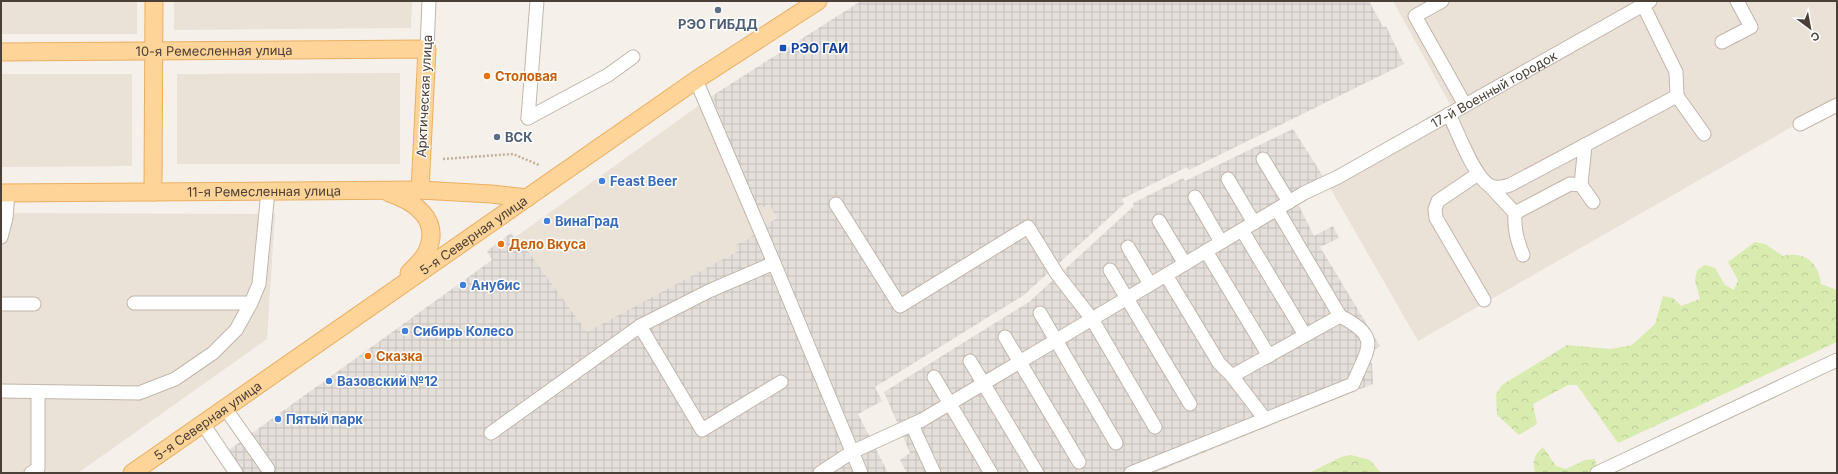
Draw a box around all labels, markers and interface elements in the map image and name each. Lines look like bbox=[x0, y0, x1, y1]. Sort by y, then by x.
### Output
marker: РЭО ГИБДД bbox=[713, 5, 723, 15]
north arrow bbox=[1790, 8, 1830, 48]
place label: РЭО ГИБДД bbox=[678, 16, 758, 32]
text: С bbox=[1808, 28, 1822, 45]
street label: Арктическая улица bbox=[413, 34, 435, 158]
place label: РЭО ГАИ bbox=[791, 40, 848, 56]
street label: 10-я Ремесленная улица bbox=[136, 42, 292, 59]
marker: РЭО ГАИ bbox=[778, 43, 788, 53]
street label: 17-й Военный городок bbox=[1428, 47, 1560, 131]
place label: Столовая bbox=[495, 68, 557, 84]
marker: Столовая bbox=[482, 71, 492, 81]
place label: ВСК bbox=[505, 129, 533, 145]
marker: ВСК bbox=[492, 132, 502, 142]
place label: Feast Beer bbox=[610, 173, 678, 189]
marker: Feast Beer bbox=[597, 176, 607, 186]
street label: 11-я Ремесленная улица bbox=[187, 183, 341, 200]
street label: 5-я Северная улица bbox=[416, 192, 530, 278]
place label: ВинаГрад bbox=[555, 213, 619, 229]
marker: ВинаГрад bbox=[542, 216, 552, 226]
place label: Дело Вкуса bbox=[509, 236, 586, 252]
marker: Дело Вкуса bbox=[496, 239, 506, 249]
place label: Анубис bbox=[471, 277, 521, 293]
marker: Анубис bbox=[458, 280, 468, 290]
place label: Сибирь Колесо bbox=[413, 323, 514, 339]
marker: Сибирь Колесо bbox=[400, 326, 410, 336]
place label: Сказка bbox=[376, 348, 423, 364]
marker: Сказка bbox=[363, 351, 373, 361]
place label: Вазовский №12 bbox=[337, 373, 438, 389]
marker: Вазовский №12 bbox=[324, 376, 334, 386]
street label: 5-я Северная улица bbox=[151, 377, 264, 463]
place label: Пятый парк bbox=[286, 411, 363, 427]
marker: Пятый парк bbox=[273, 414, 283, 424]

